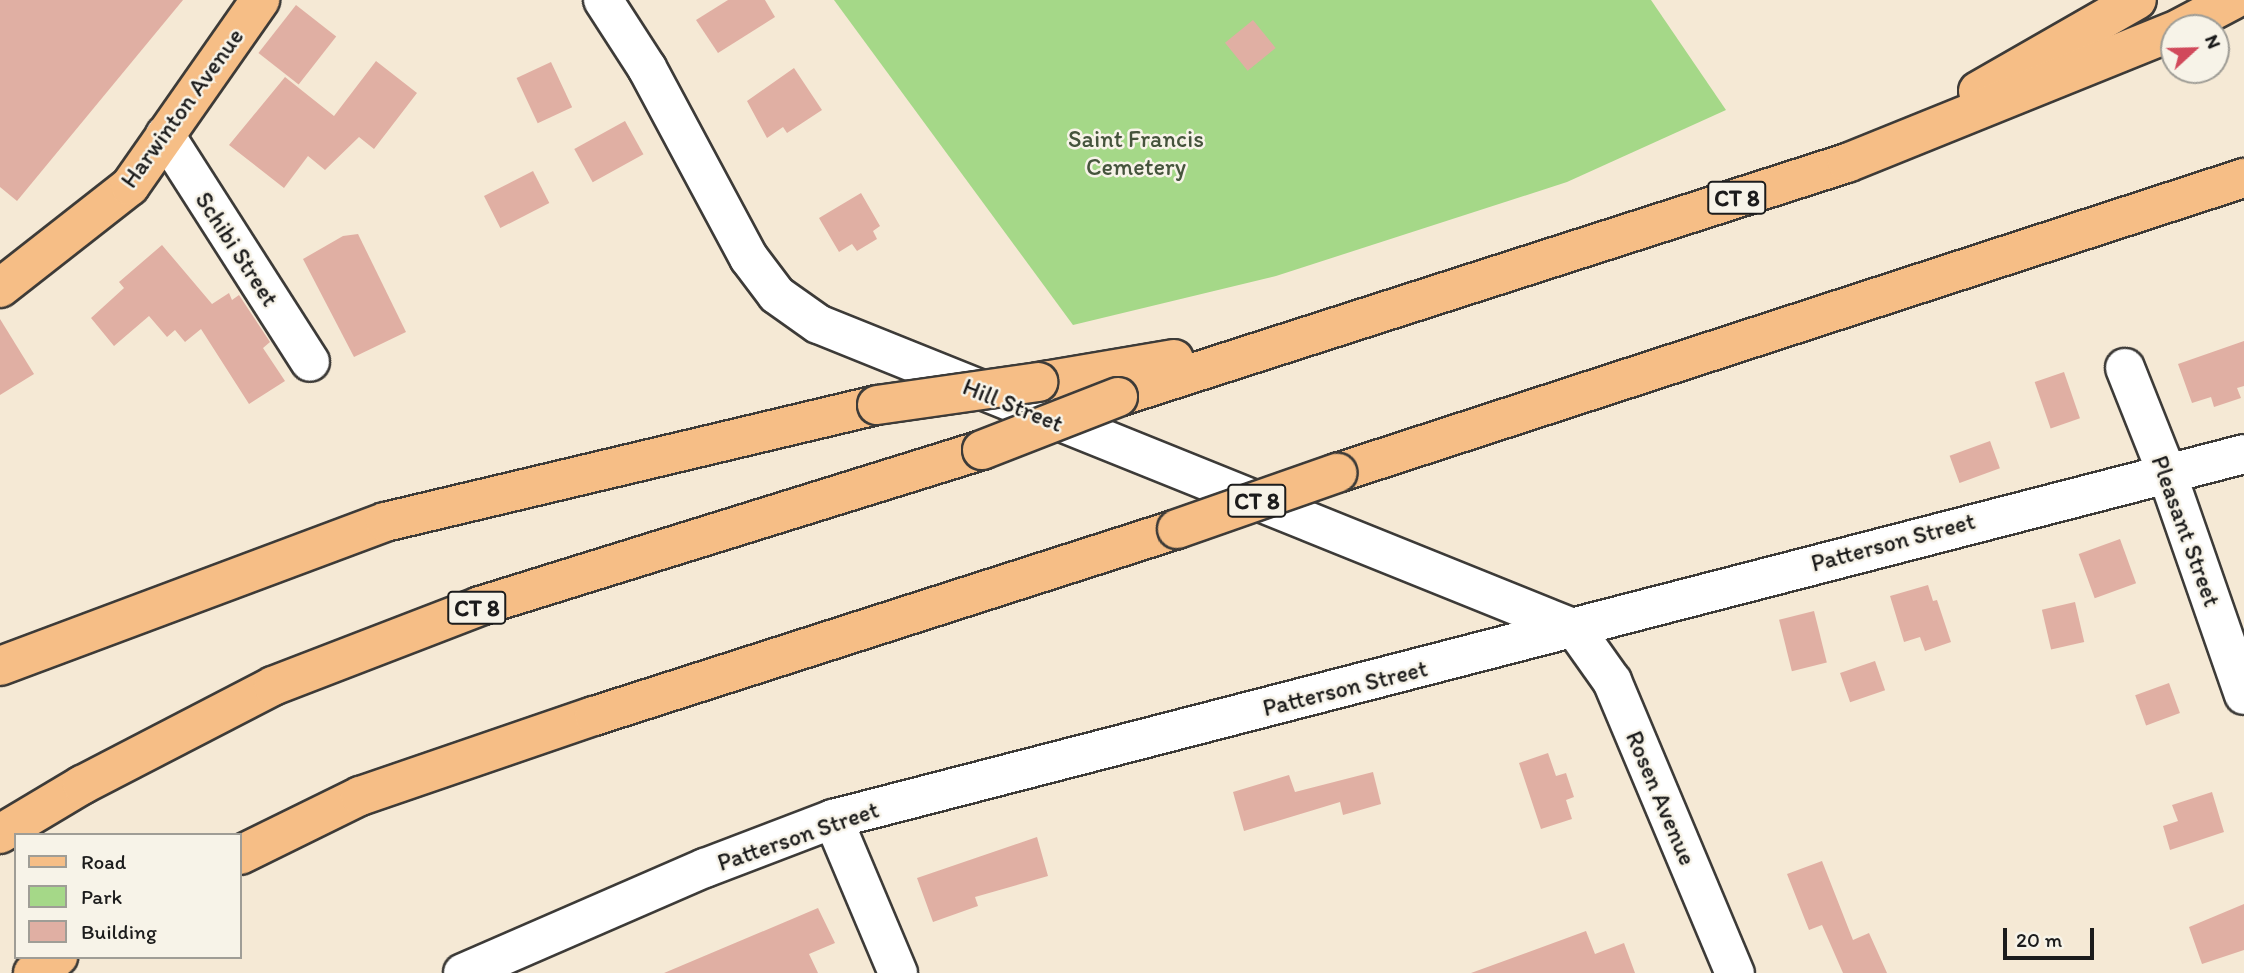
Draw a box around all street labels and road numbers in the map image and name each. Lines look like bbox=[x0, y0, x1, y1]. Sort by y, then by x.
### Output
street label: Harwinton Avenue bbox=[115, 23, 249, 193]
road number: CT 8 bbox=[1707, 178, 1767, 218]
street label: Schibi Street bbox=[189, 186, 285, 312]
street label: Hill Street bbox=[959, 372, 1067, 438]
street label: Pleasant Street bbox=[2145, 452, 2227, 610]
road number: CT 8 bbox=[1227, 481, 1287, 520]
street label: Patterson Street bbox=[1808, 506, 1978, 578]
road number: CT 8 bbox=[447, 588, 507, 628]
street label: Patterson Street bbox=[1260, 654, 1430, 722]
street label: Rosen Avenue bbox=[1620, 727, 1702, 869]
street label: Patterson Street bbox=[714, 795, 882, 877]

